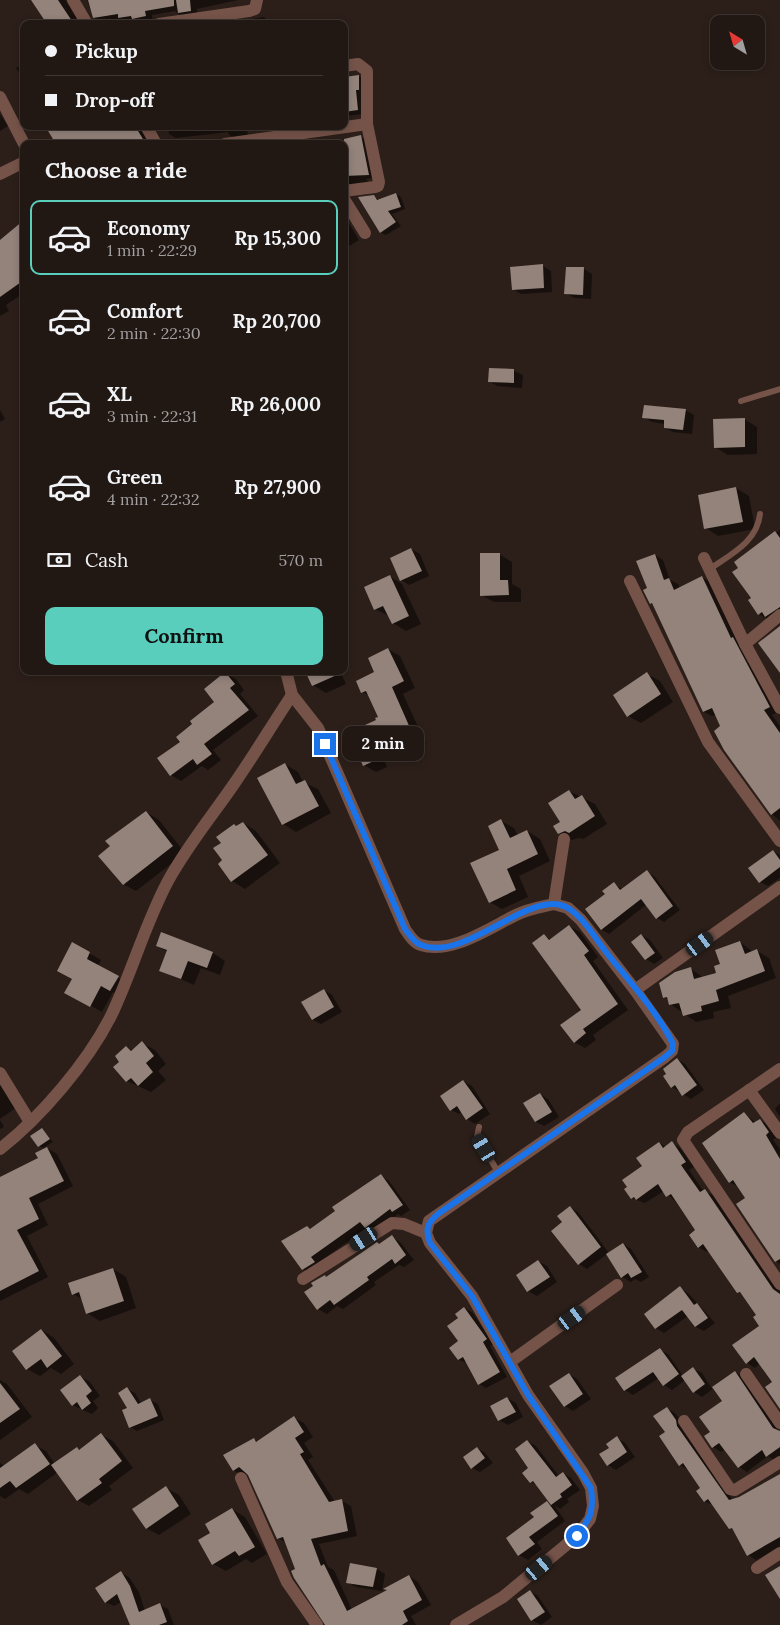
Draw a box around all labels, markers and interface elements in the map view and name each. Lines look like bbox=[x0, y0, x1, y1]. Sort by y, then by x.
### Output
north arrow bbox=[710, 15, 765, 70]
map controls bbox=[710, 15, 765, 70]
text: Pickup bbox=[75, 39, 138, 63]
text: Drop-off bbox=[75, 88, 154, 112]
text: Choose a ride bbox=[45, 156, 187, 184]
icon: car bbox=[47, 215, 92, 260]
text: Economy bbox=[107, 216, 190, 240]
text: Rp 15,300 bbox=[234, 226, 321, 250]
text: 1 min · 22:29 bbox=[107, 240, 197, 260]
icon: car bbox=[47, 298, 92, 343]
text: Comfort bbox=[107, 299, 183, 323]
text: Rp 20,700 bbox=[232, 309, 321, 333]
text: 2 min · 22:30 bbox=[107, 323, 201, 343]
icon: car bbox=[47, 381, 92, 426]
text: XL bbox=[107, 382, 132, 406]
text: Rp 26,000 bbox=[230, 392, 321, 416]
text: 3 min · 22:31 bbox=[107, 406, 197, 426]
icon: car bbox=[47, 464, 92, 509]
text: Green bbox=[107, 465, 163, 489]
text: Rp 27,900 bbox=[234, 475, 321, 499]
text: 4 min · 22:32 bbox=[107, 489, 200, 509]
icon: cash bbox=[45, 546, 73, 574]
text: Cash bbox=[85, 548, 128, 572]
text: 570 m bbox=[278, 550, 323, 570]
button: Confirm bbox=[45, 607, 323, 665]
callout: 2 min bbox=[342, 726, 425, 762]
route end bbox=[314, 733, 336, 755]
text: 2 min bbox=[362, 733, 404, 753]
car bbox=[683, 929, 716, 959]
car bbox=[469, 1131, 498, 1165]
car bbox=[347, 1225, 380, 1253]
car bbox=[555, 1303, 588, 1333]
route start bbox=[566, 1525, 588, 1547]
car bbox=[522, 1553, 555, 1583]

